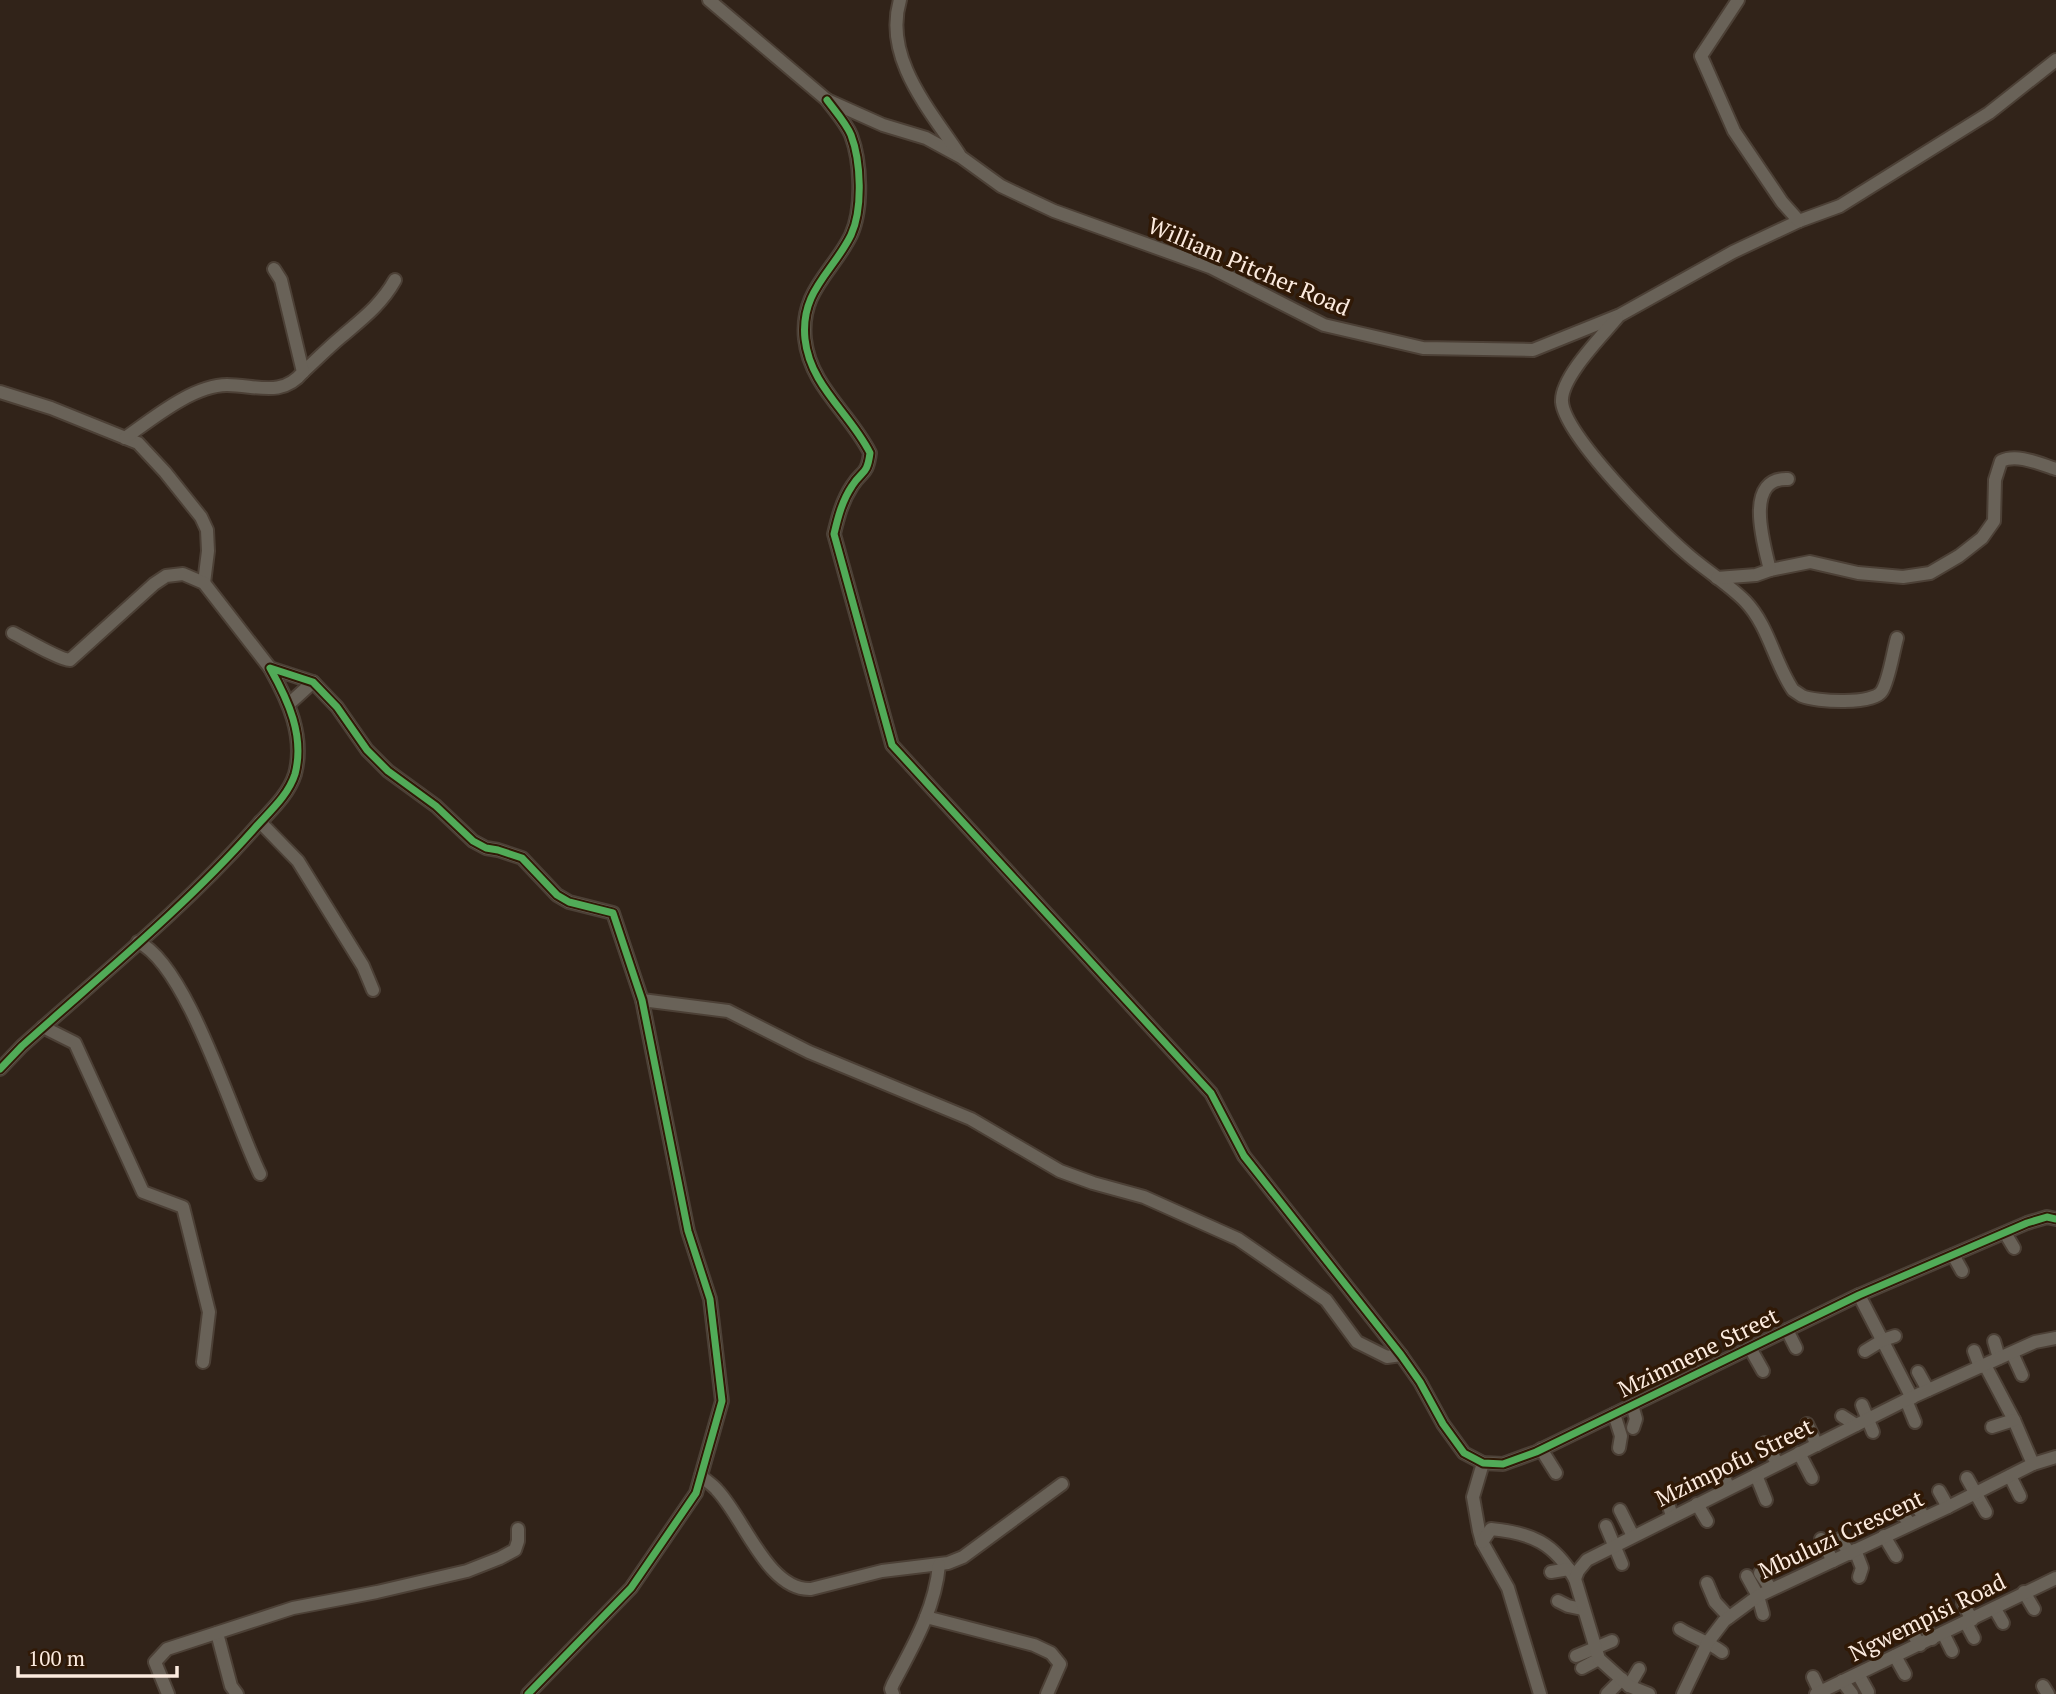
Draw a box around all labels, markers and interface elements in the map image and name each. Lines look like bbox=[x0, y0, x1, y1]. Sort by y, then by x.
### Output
street label: William Pitcher Road bbox=[1143, 209, 1355, 323]
street label: Mzimnene Street bbox=[1612, 1299, 1784, 1404]
street label: Mzimpofu Street bbox=[1650, 1410, 1818, 1514]
street label: Mbuluzi Crescent bbox=[1753, 1482, 1929, 1586]
street label: Ngwempisi Road bbox=[1844, 1566, 2011, 1668]
scale bar bbox=[18, 1634, 177, 1678]
text: 100 m bbox=[28, 1644, 85, 1672]

